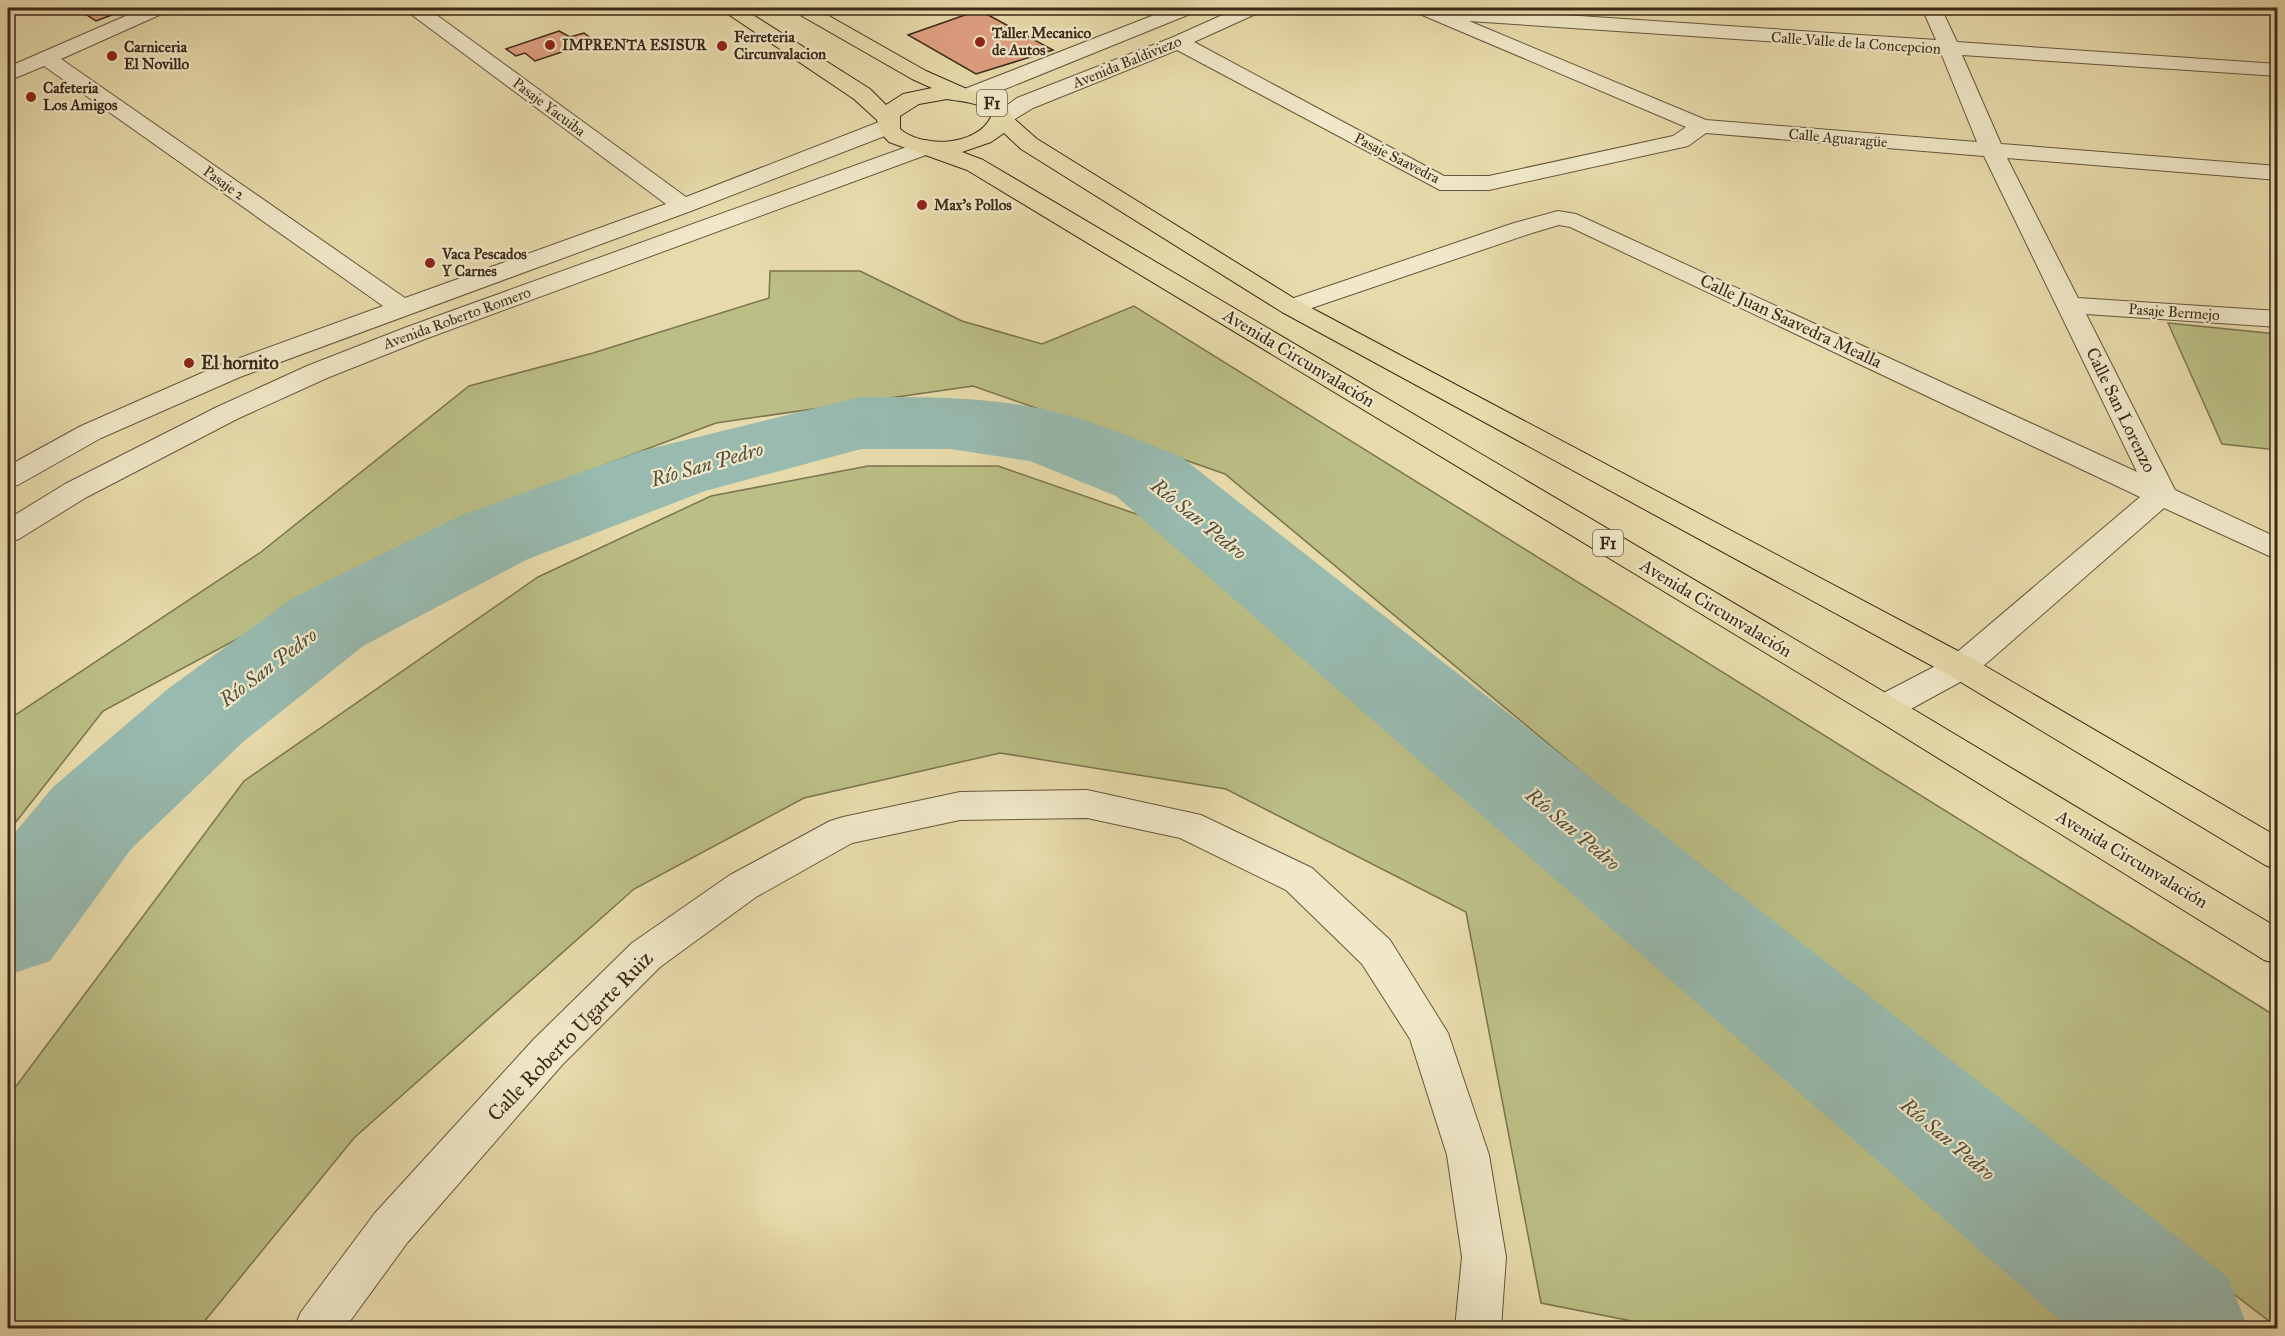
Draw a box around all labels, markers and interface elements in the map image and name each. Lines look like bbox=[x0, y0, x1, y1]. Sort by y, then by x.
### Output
place label: Taller Mecanico de Autos bbox=[991, 24, 1092, 59]
place label: Ferreteria Circunvalacion bbox=[734, 28, 827, 63]
street label: Calle Valle de la Concepcion bbox=[1771, 28, 1941, 58]
street label: Avenida Baldiviezo bbox=[1069, 32, 1184, 92]
marker: Taller Mecanico de Autos bbox=[973, 35, 987, 49]
place label: IMPRENTA ESISUR bbox=[562, 36, 708, 54]
place label: Carniceria El Novillo bbox=[124, 38, 189, 73]
marker: IMPRENTA ESISUR bbox=[543, 38, 557, 52]
marker: Ferreteria Circunvalacion bbox=[715, 39, 729, 53]
marker: Carniceria El Novillo bbox=[105, 49, 119, 63]
street label: Pasaje Yacuiba bbox=[509, 74, 589, 141]
place label: Cafeteria Los Amigos bbox=[43, 79, 118, 115]
marker: Cafeteria Los Amigos bbox=[24, 90, 38, 104]
road number: F1 bbox=[977, 90, 1007, 116]
street label: Calle Aguaragüe bbox=[1788, 125, 1888, 151]
street label: Pasaje Saavedra bbox=[1351, 129, 1443, 188]
street label: Pasaje 2 bbox=[200, 162, 249, 204]
place label: Max's Pollos bbox=[934, 196, 1012, 214]
marker: Max's Pollos bbox=[915, 198, 929, 212]
place label: Vaca Pescados Y Carnes bbox=[441, 245, 527, 280]
marker: Vaca Pescados Y Carnes bbox=[423, 256, 437, 270]
street label: Calle Juan Saavedra Mealla bbox=[1696, 269, 1886, 374]
street label: Avenida Roberto Romero bbox=[380, 283, 533, 353]
street label: Pasaje Bermejo bbox=[2128, 300, 2221, 324]
street label: Avenida Circunvalación bbox=[1218, 303, 1379, 412]
street label: Calle San Lorenzo bbox=[2081, 344, 2161, 476]
place label: El hornito bbox=[201, 352, 279, 374]
marker: El hornito bbox=[182, 356, 196, 370]
water label: Río San Pedro bbox=[647, 436, 766, 492]
water label: Río San Pedro bbox=[1146, 473, 1252, 565]
road number: F1 bbox=[1593, 530, 1623, 556]
street label: Avenida Circunvalación bbox=[1635, 553, 1796, 662]
water label: Río San Pedro bbox=[214, 622, 322, 712]
water label: Río San Pedro bbox=[1520, 782, 1625, 876]
street label: Avenida Circunvalación bbox=[2051, 804, 2212, 913]
street label: Calle Roberto Ugarte Ruiz bbox=[482, 945, 658, 1127]
water label: Río San Pedro bbox=[1895, 1092, 2000, 1186]

